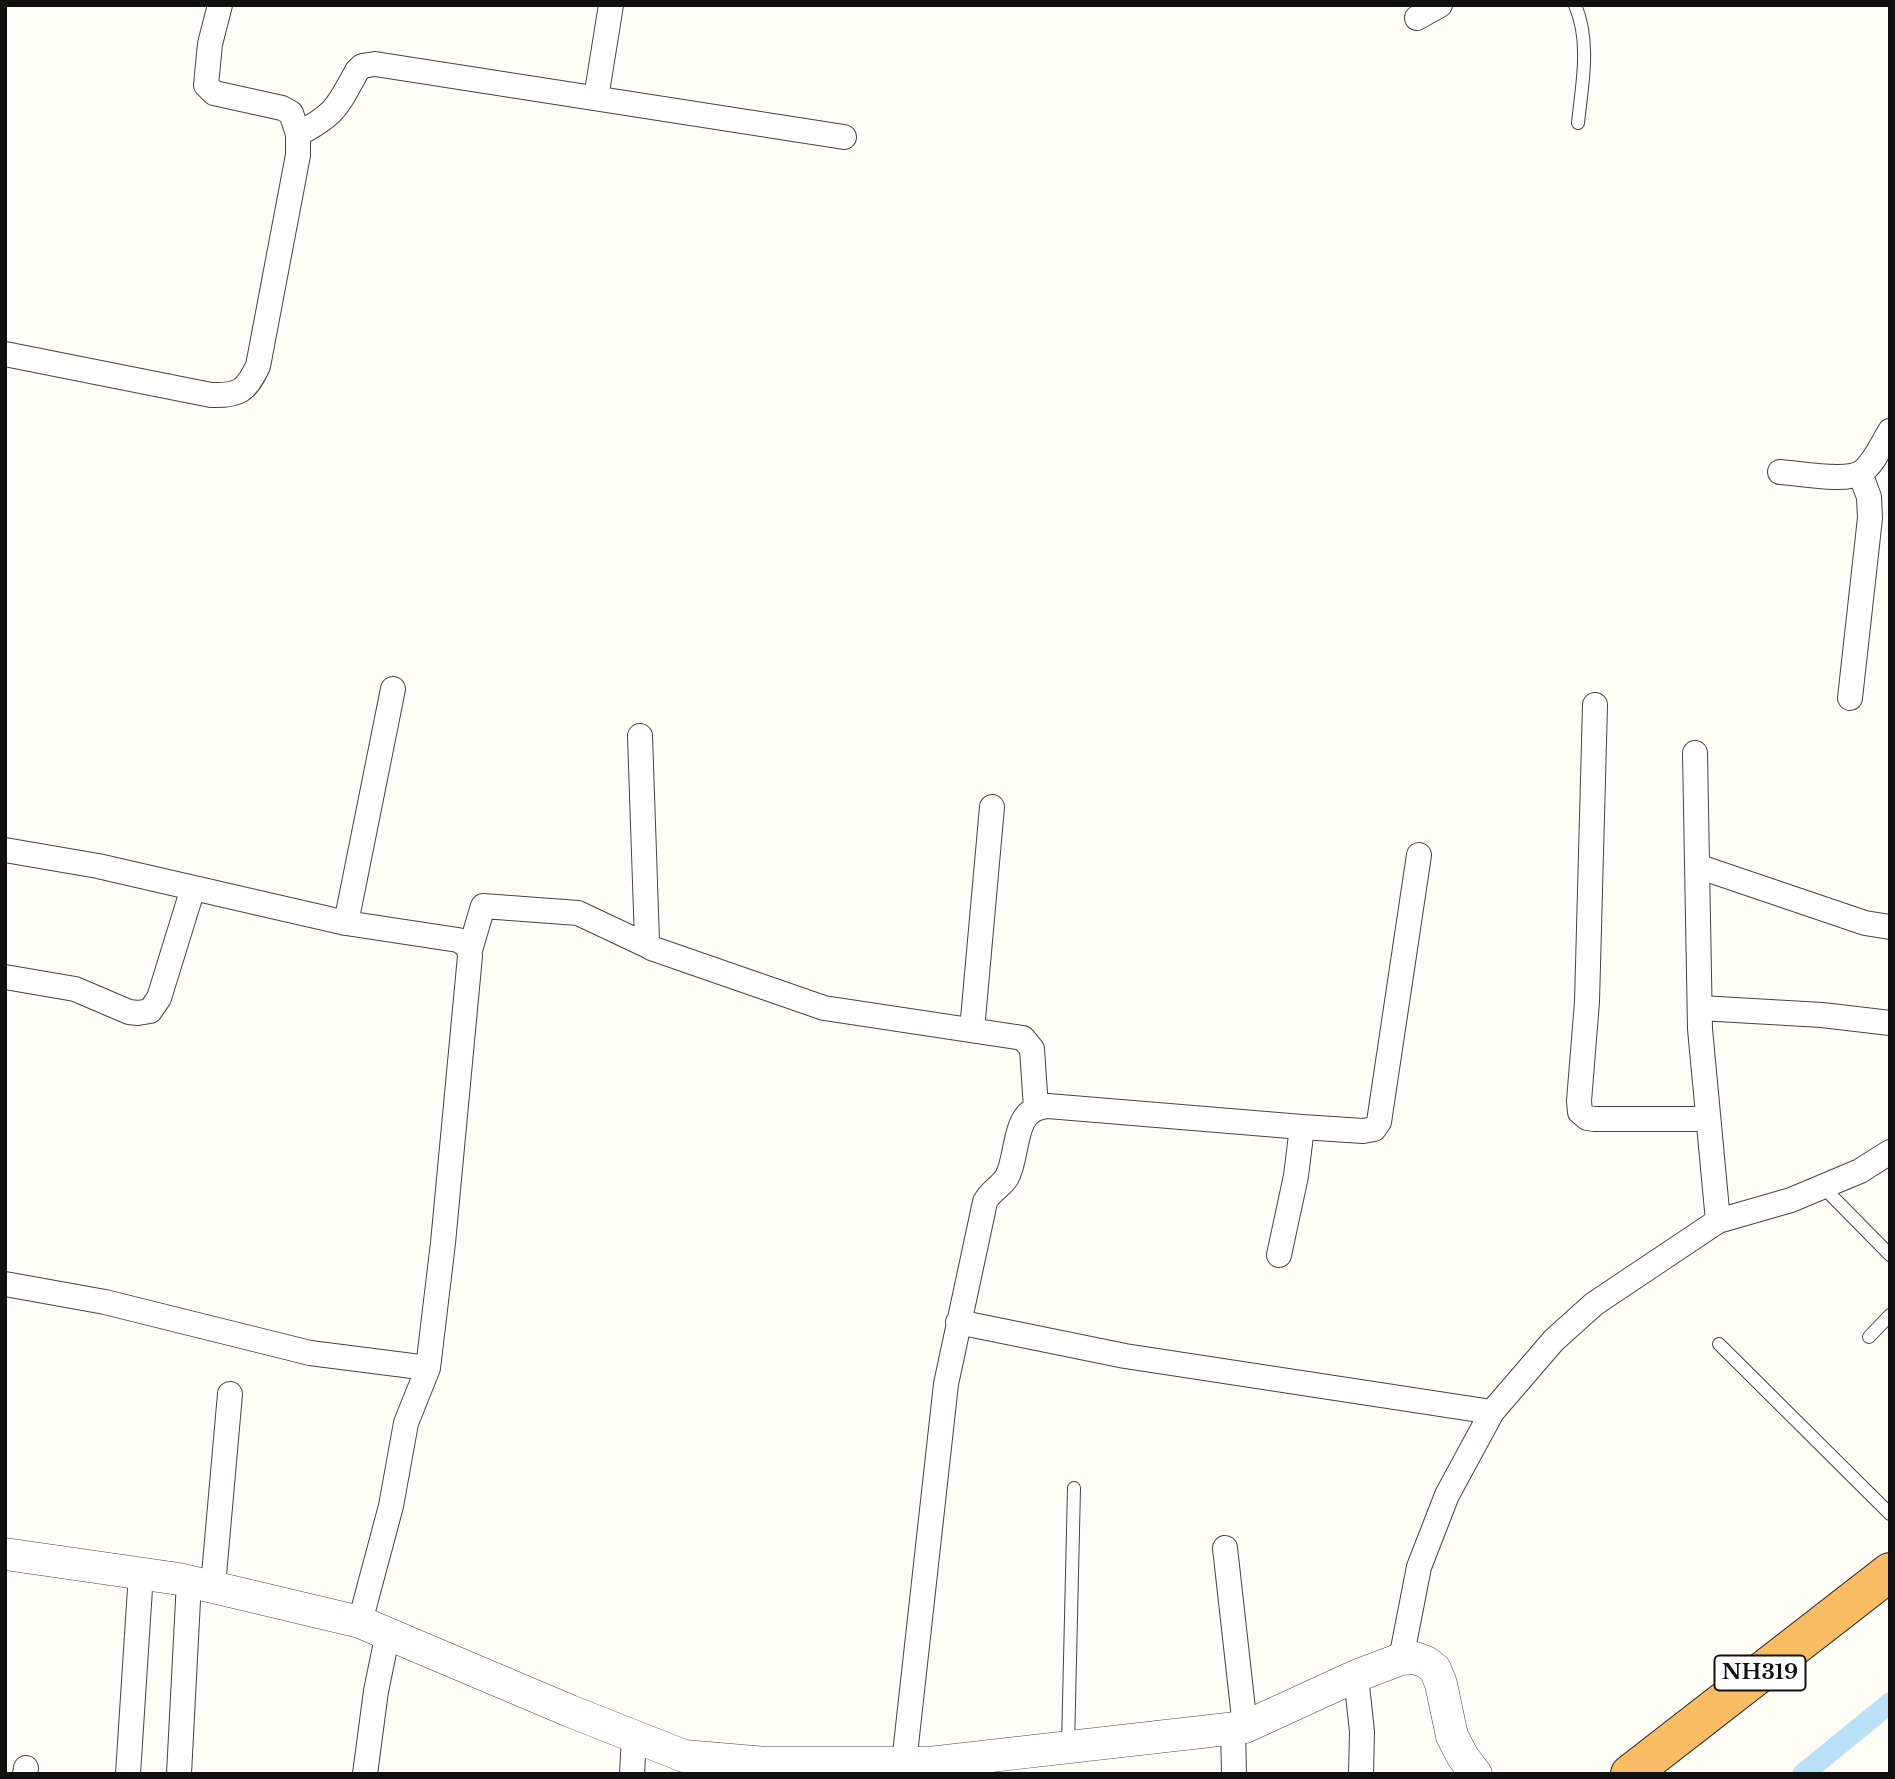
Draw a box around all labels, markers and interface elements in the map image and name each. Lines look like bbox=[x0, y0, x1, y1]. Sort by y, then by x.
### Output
road number: NH319 bbox=[1714, 1656, 1806, 1690]

